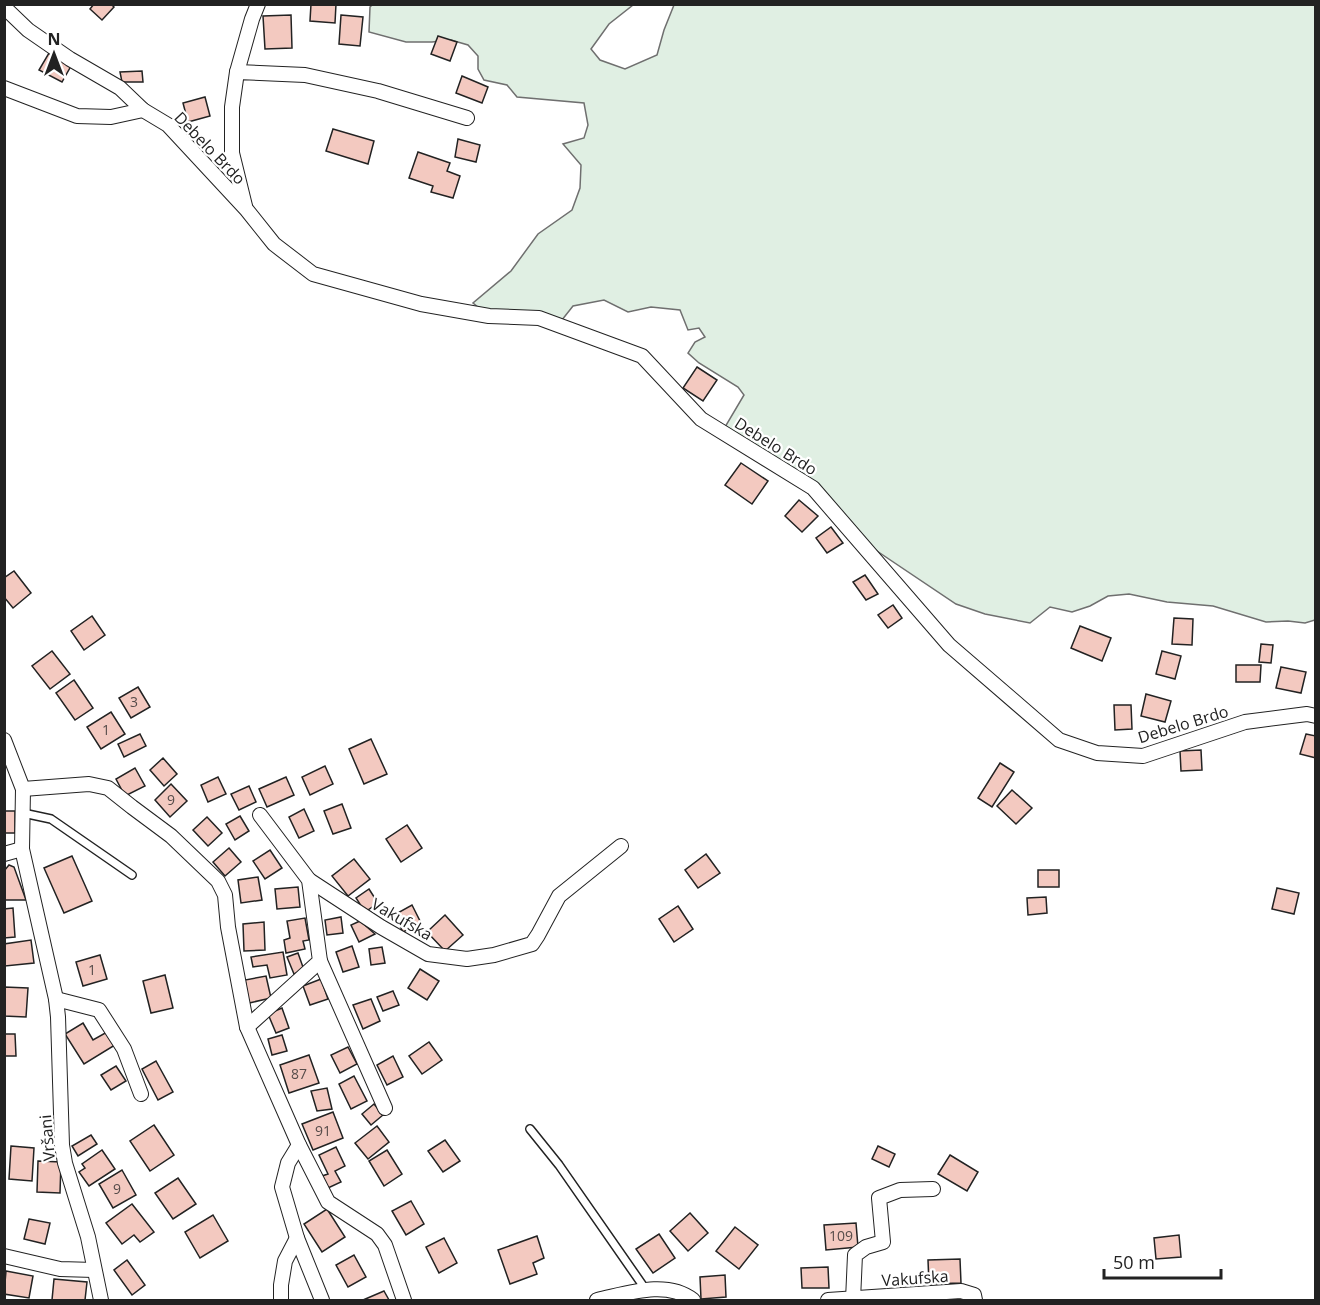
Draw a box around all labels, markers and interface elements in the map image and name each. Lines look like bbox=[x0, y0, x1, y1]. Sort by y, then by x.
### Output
north arrow bbox=[24, 24, 84, 84]
text: N bbox=[47, 28, 61, 50]
street label: Debelo Brdo bbox=[170, 107, 250, 189]
street label: Debelo Brdo bbox=[731, 412, 821, 480]
house number: 3 bbox=[130, 692, 138, 711]
street label: Debelo Brdo bbox=[1135, 700, 1231, 748]
house number: 1 bbox=[102, 720, 110, 739]
house number: 9 bbox=[167, 790, 175, 809]
street label: Vakufska bbox=[368, 893, 436, 945]
house number: 1 bbox=[88, 960, 96, 979]
house number: 87 bbox=[291, 1064, 307, 1083]
street label: Vršani bbox=[34, 1114, 60, 1162]
house number: 91 bbox=[315, 1121, 331, 1140]
house number: 9 bbox=[113, 1179, 121, 1198]
house number: 109 bbox=[829, 1226, 853, 1245]
scale bar bbox=[1104, 1242, 1221, 1280]
text: 50 m bbox=[1113, 1250, 1155, 1274]
street label: Vakufska bbox=[881, 1265, 949, 1291]

